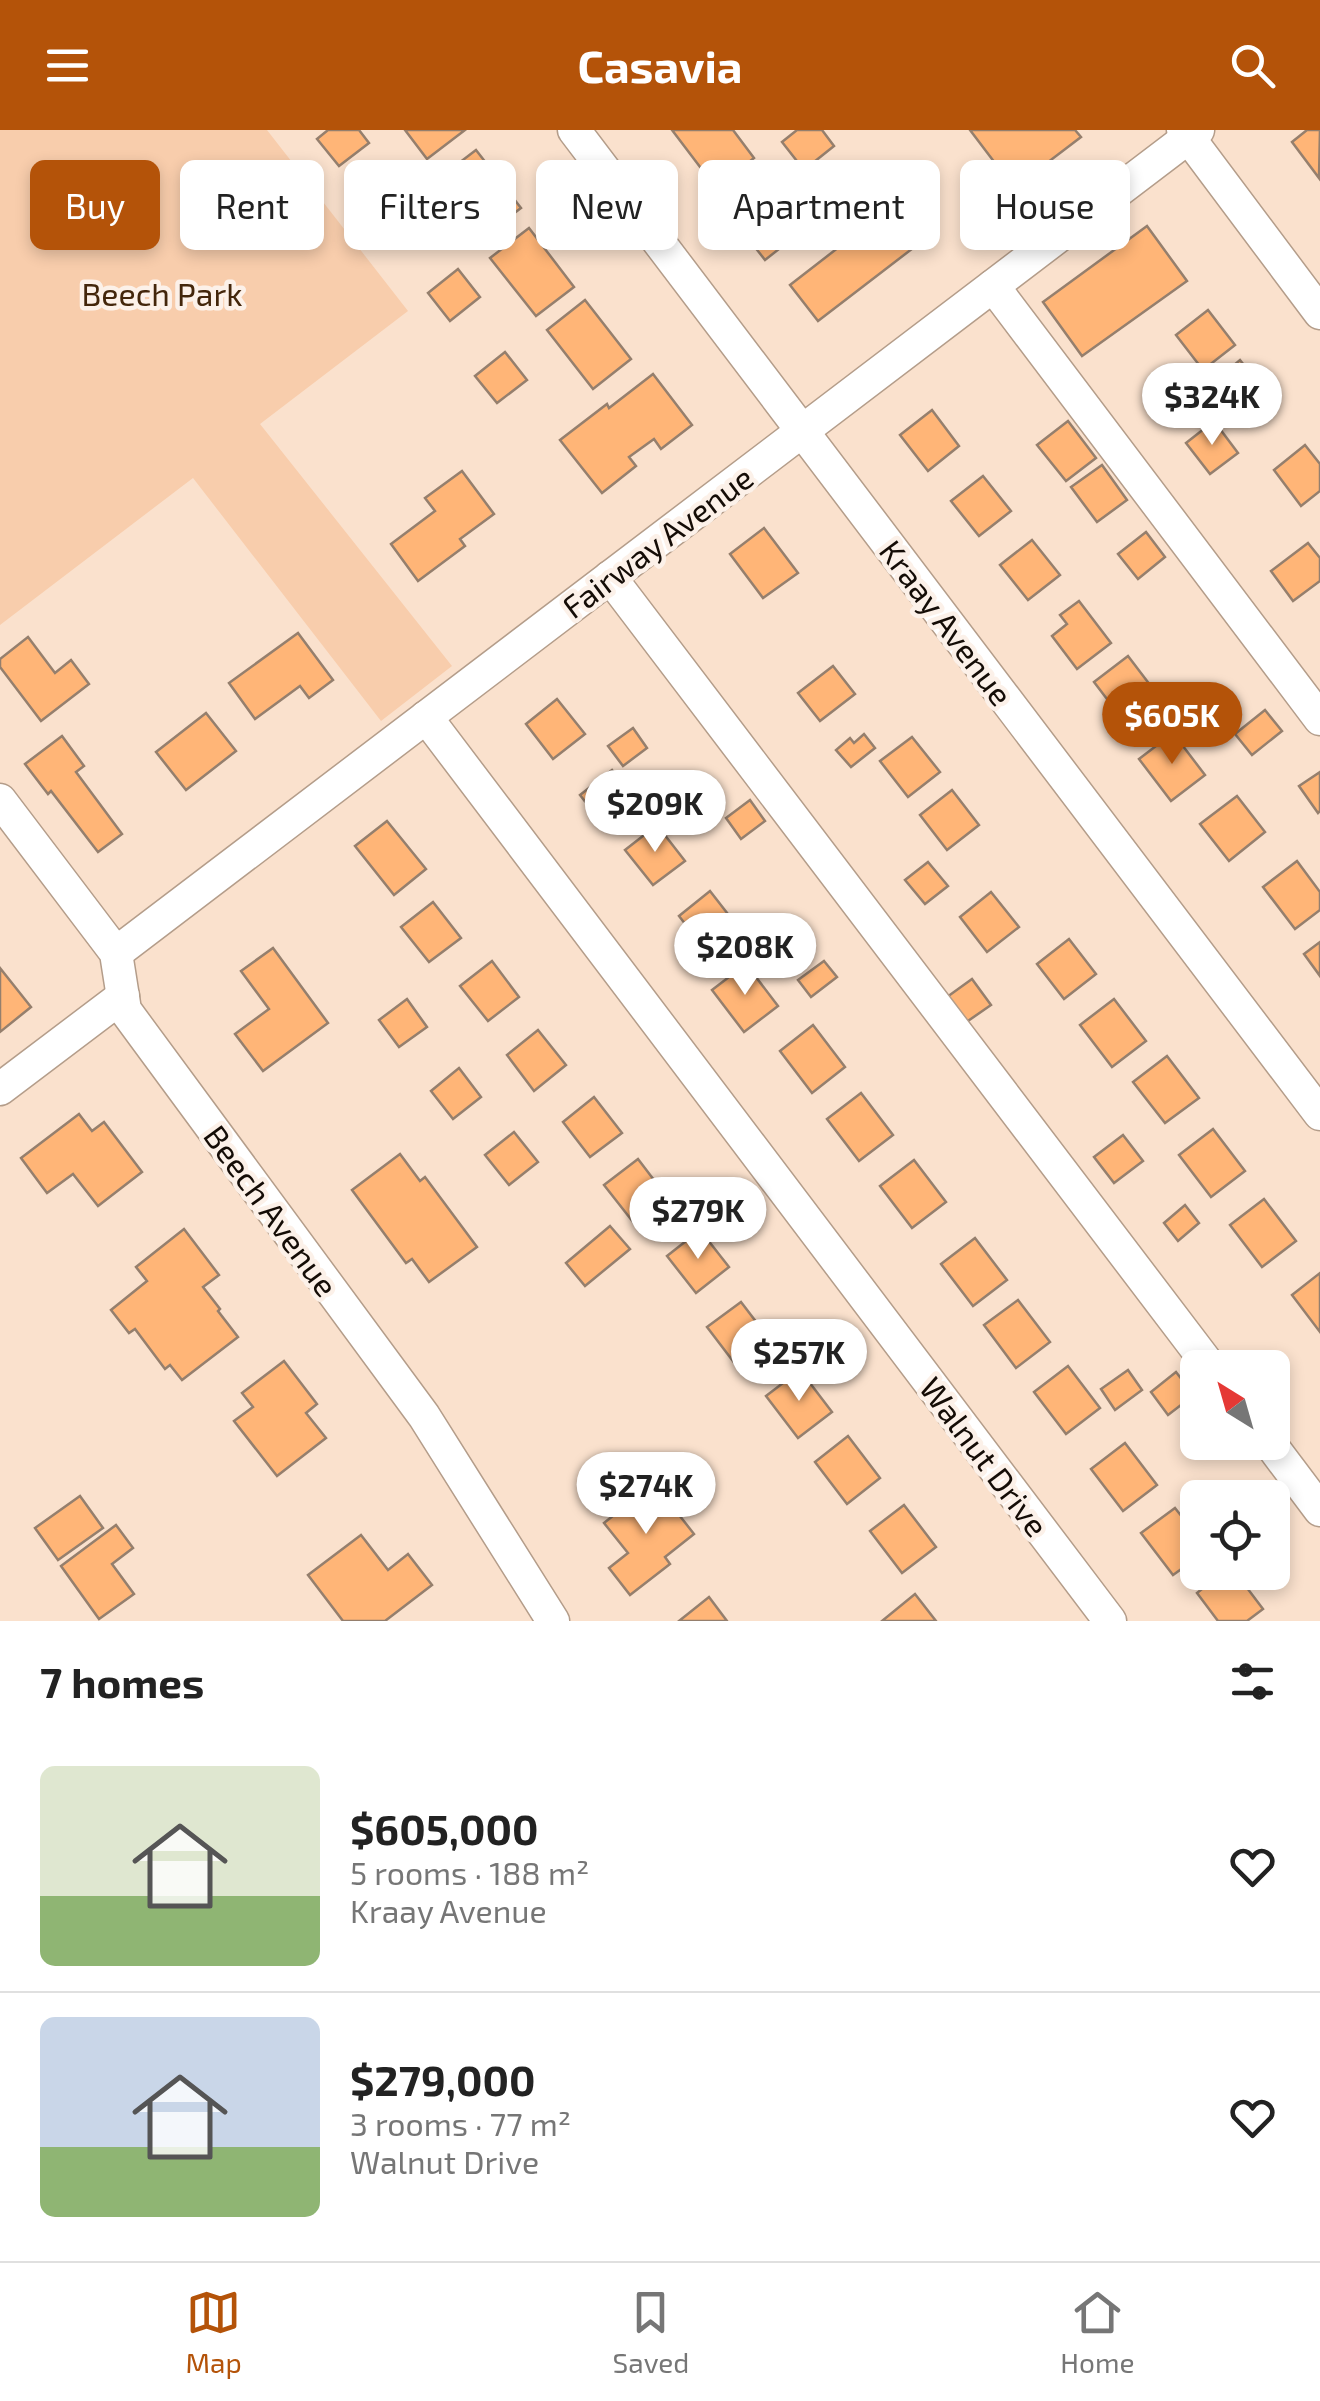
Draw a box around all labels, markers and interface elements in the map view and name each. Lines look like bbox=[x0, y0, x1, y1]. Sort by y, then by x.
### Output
icon: menu bbox=[40, 38, 95, 93]
text: Casavia bbox=[577, 38, 743, 92]
icon: search bbox=[1225, 38, 1280, 93]
chip: Buy bbox=[30, 160, 160, 250]
chip: Rent bbox=[180, 160, 324, 250]
chip: Filters bbox=[344, 160, 516, 250]
chip: New bbox=[536, 160, 678, 250]
chip: Apartment bbox=[698, 160, 940, 250]
chip: House bbox=[960, 160, 1130, 250]
park label: Beech Park bbox=[81, 274, 243, 312]
pin: $324K bbox=[1142, 363, 1282, 448]
text: $324K bbox=[1164, 376, 1260, 414]
street label: Fairway Avenue bbox=[554, 457, 760, 625]
street label: Kraay Avenue bbox=[873, 532, 1021, 712]
pin: $605K bbox=[1102, 682, 1242, 767]
text: $605K bbox=[1124, 695, 1220, 733]
pin: $209K bbox=[585, 770, 725, 855]
text: $209K bbox=[607, 783, 703, 821]
pin: $208K bbox=[675, 913, 815, 998]
text: $208K bbox=[696, 926, 794, 964]
street label: Beech Avenue bbox=[197, 1117, 347, 1303]
pin: $279K bbox=[628, 1177, 768, 1262]
text: $279K bbox=[651, 1190, 745, 1228]
pin: $257K bbox=[729, 1319, 869, 1404]
text: $257K bbox=[753, 1332, 845, 1370]
north arrow bbox=[1180, 1350, 1290, 1460]
map controls bbox=[1180, 1350, 1290, 1590]
street label: Walnut Drive bbox=[913, 1369, 1057, 1543]
pin: $274K bbox=[576, 1452, 716, 1537]
text: $274K bbox=[599, 1465, 693, 1503]
button: locate bbox=[1180, 1480, 1290, 1590]
icon: filters bbox=[1225, 1654, 1280, 1709]
text: 7 homes bbox=[40, 1656, 204, 1706]
text: $605,000 bbox=[350, 1803, 539, 1853]
icon: home bbox=[120, 1806, 240, 1926]
icon: heart bbox=[1225, 1839, 1280, 1894]
text: 5 rooms · 188 m² bbox=[350, 1853, 589, 1891]
text: Kraay Avenue bbox=[350, 1891, 547, 1929]
text: $279,000 bbox=[350, 2054, 535, 2104]
icon: home bbox=[120, 2057, 240, 2177]
icon: heart bbox=[1225, 2090, 1280, 2145]
text: 3 rooms · 77 m² bbox=[350, 2104, 571, 2142]
text: Walnut Drive bbox=[350, 2142, 539, 2180]
tab: Map bbox=[185, 2285, 242, 2379]
tab: Saved bbox=[613, 2285, 689, 2379]
tab: Home bbox=[1060, 2285, 1135, 2379]

